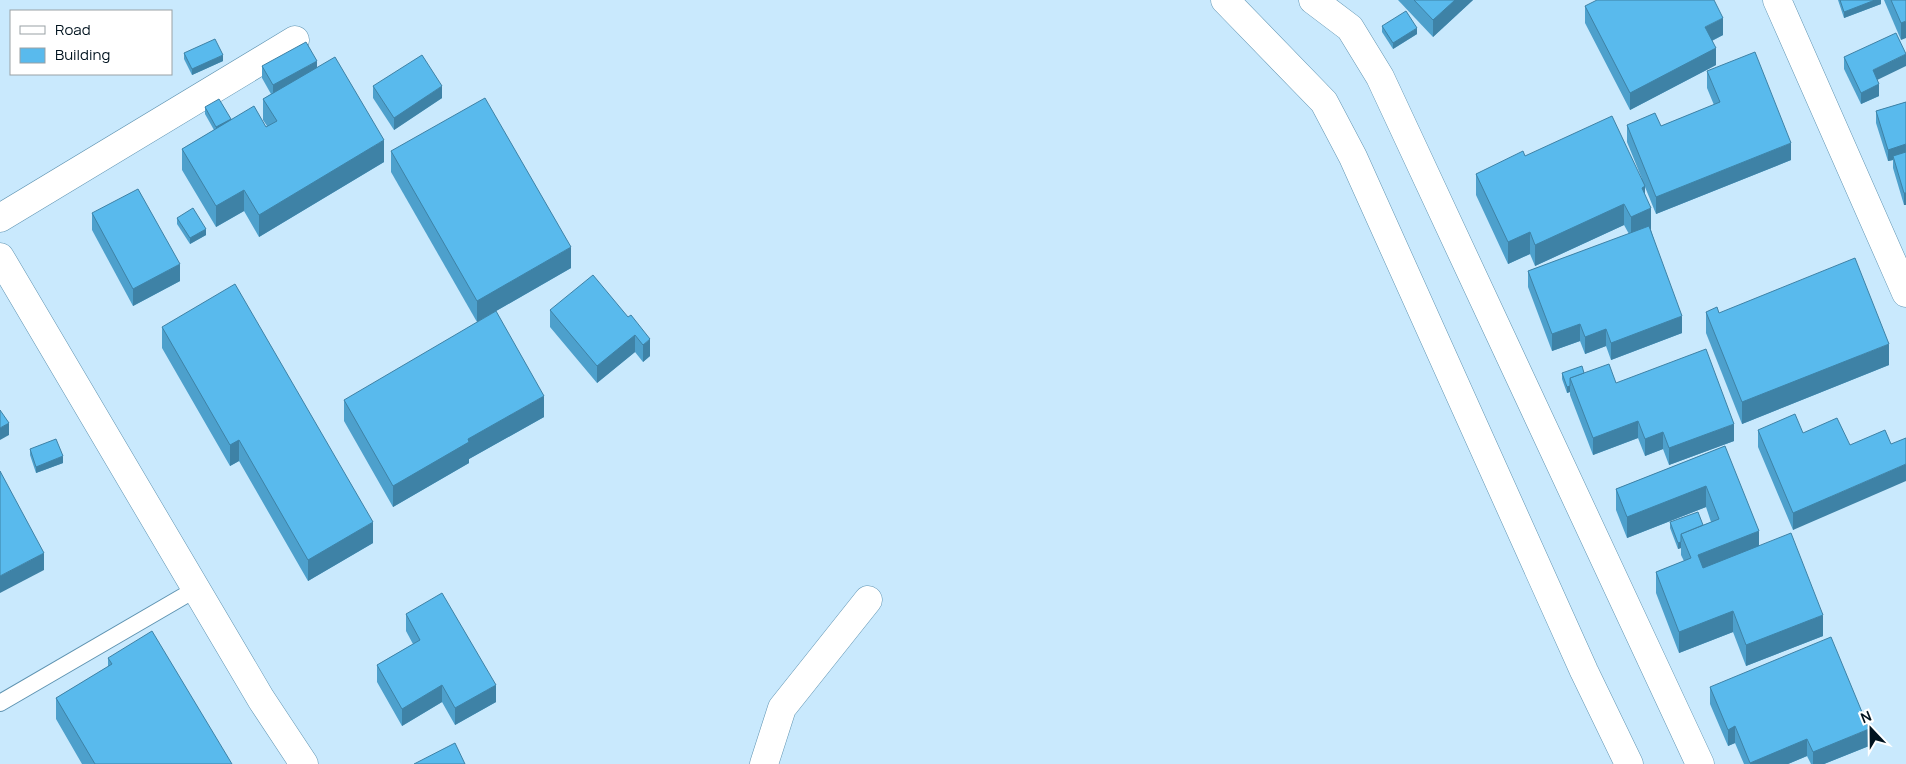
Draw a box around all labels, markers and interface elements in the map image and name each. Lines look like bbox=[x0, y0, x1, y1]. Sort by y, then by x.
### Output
legend bbox=[10, 10, 172, 75]
text: Road bbox=[55, 19, 91, 40]
text: Building bbox=[55, 44, 110, 65]
north arrow bbox=[1846, 704, 1896, 754]
text: N bbox=[1858, 706, 1874, 727]

